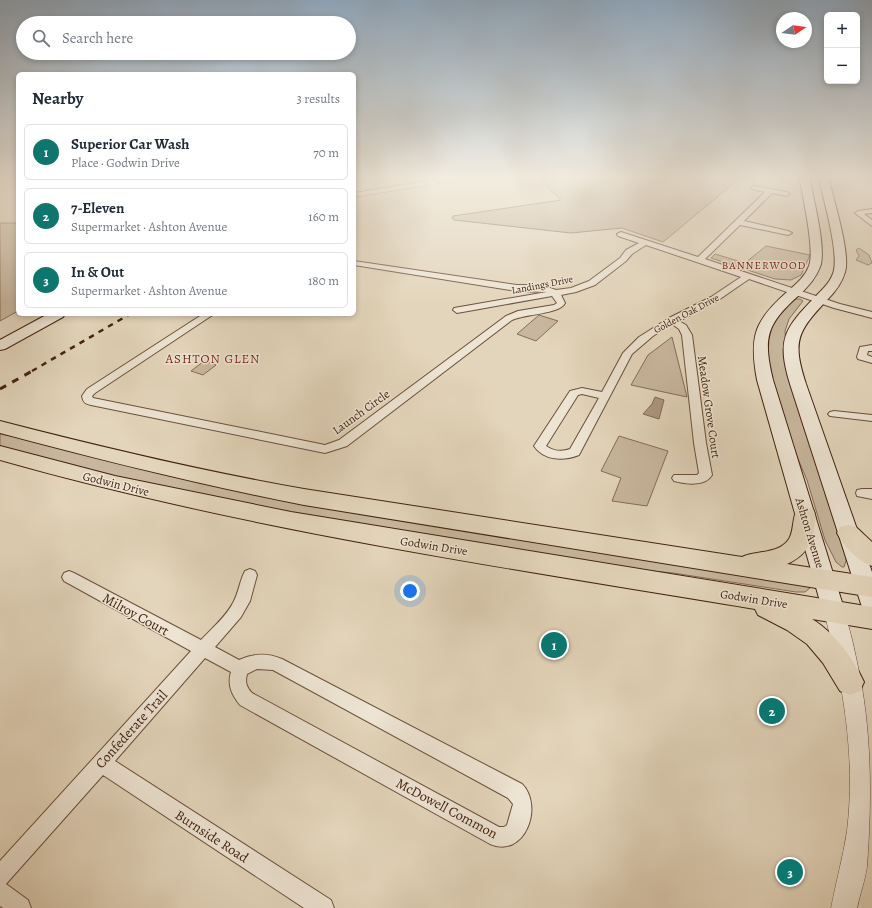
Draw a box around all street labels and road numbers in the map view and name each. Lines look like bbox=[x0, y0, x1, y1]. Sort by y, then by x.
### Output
street label: Landings Drive bbox=[510, 272, 574, 297]
street label: Golden Oak Drive bbox=[651, 291, 722, 336]
street label: Meadow Grove Court bbox=[694, 355, 724, 459]
street label: Launch Circle bbox=[329, 386, 393, 438]
street label: Godwin Drive bbox=[81, 468, 151, 500]
street label: Ashton Avenue bbox=[791, 495, 828, 570]
street label: Godwin Drive bbox=[399, 533, 469, 559]
street label: Godwin Drive bbox=[719, 586, 789, 612]
street label: Milroy Court bbox=[99, 588, 173, 641]
street label: Confederate Trail bbox=[91, 686, 172, 773]
street label: McDowell Common bbox=[393, 774, 501, 843]
street label: Burnside Road bbox=[171, 806, 253, 868]

